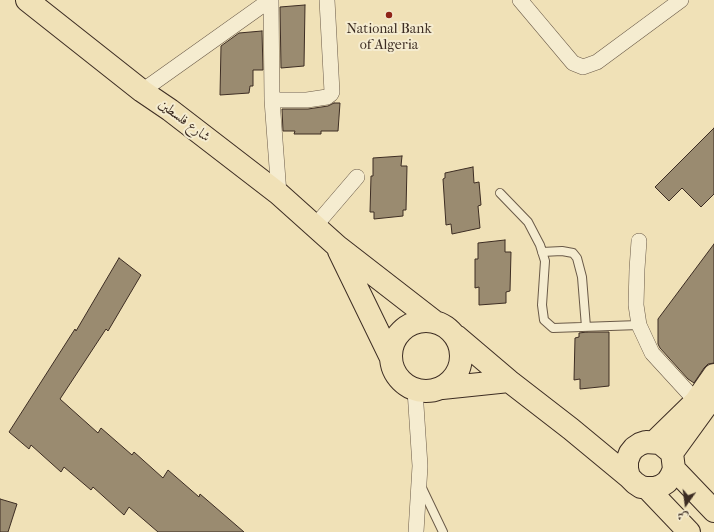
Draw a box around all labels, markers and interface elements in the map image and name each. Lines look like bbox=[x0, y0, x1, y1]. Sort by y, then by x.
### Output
marker: National Bank of Algeria bbox=[384, 10, 394, 20]
place label: National Bank of Algeria bbox=[346, 22, 432, 54]
street label: شارع فلسطين bbox=[155, 96, 213, 146]
north arrow bbox=[666, 484, 706, 524]
text: ش bbox=[676, 509, 690, 524]

